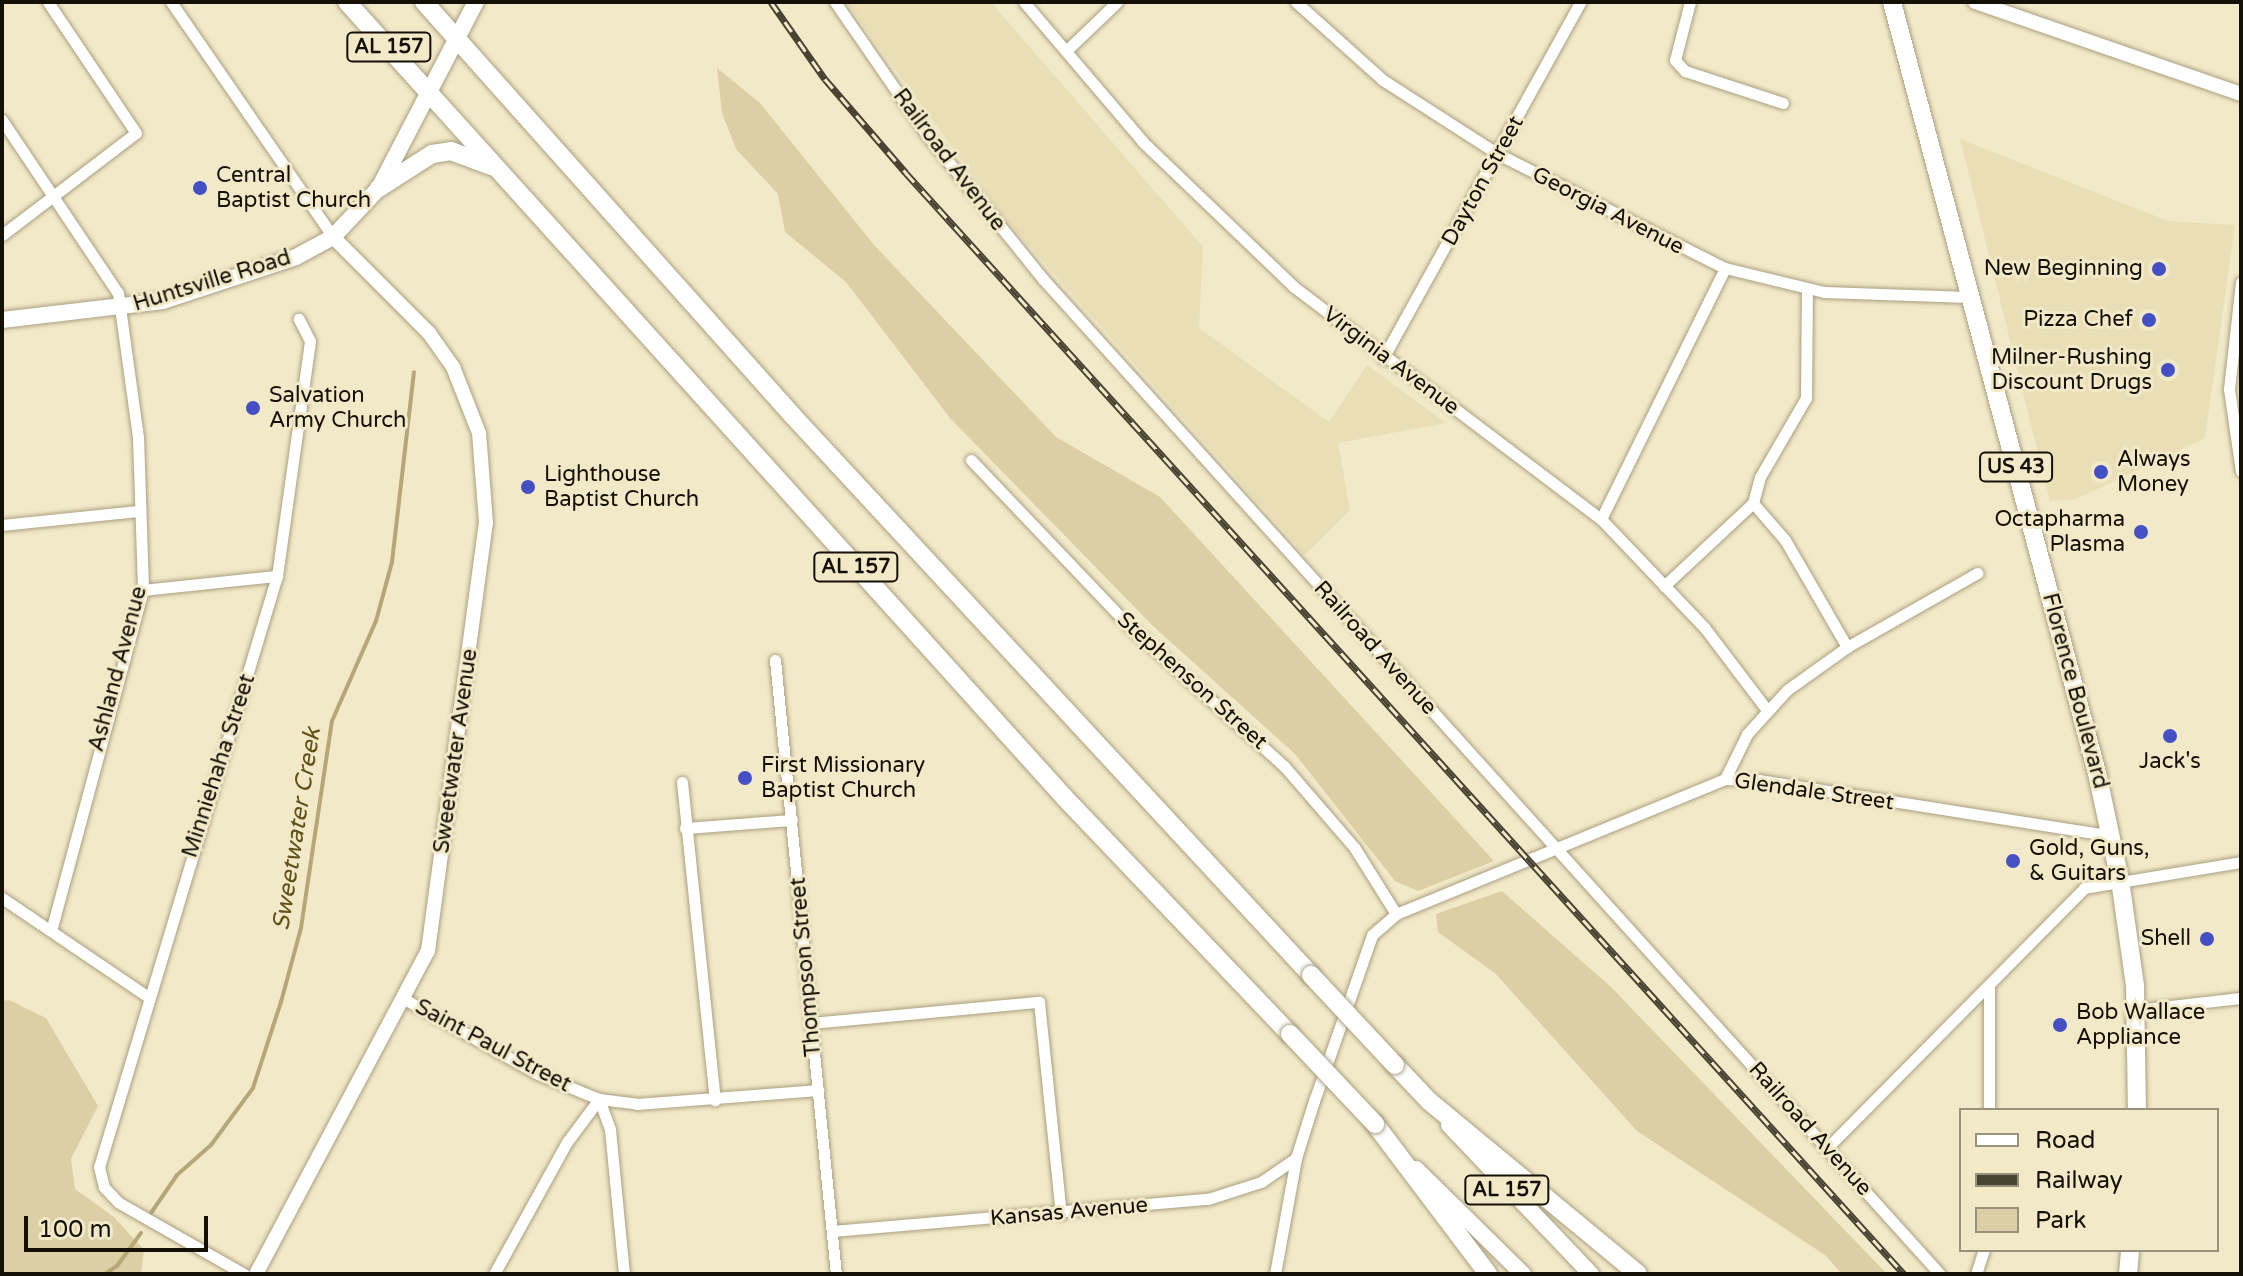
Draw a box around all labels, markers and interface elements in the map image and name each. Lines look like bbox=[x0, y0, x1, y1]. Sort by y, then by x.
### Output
road number: AL 157 bbox=[345, 31, 433, 63]
street label: Railroad Avenue bbox=[887, 84, 1011, 236]
street label: Dayton Street bbox=[1436, 111, 1530, 251]
street label: Georgia Avenue bbox=[1528, 161, 1688, 261]
place label: Central Baptist Church bbox=[216, 162, 371, 214]
marker: Central Baptist Church bbox=[191, 179, 209, 197]
street label: Huntsville Road bbox=[130, 245, 294, 317]
place label: New Beginning bbox=[1984, 256, 2143, 282]
marker: New Beginning bbox=[2150, 260, 2168, 278]
street label: Virginia Avenue bbox=[1318, 301, 1464, 421]
place label: Pizza Chef bbox=[2023, 307, 2133, 333]
marker: Pizza Chef bbox=[2140, 311, 2158, 329]
place label: Milner-Rushing Discount Drugs bbox=[1991, 344, 2152, 396]
marker: Milner-Rushing Discount Drugs bbox=[2159, 361, 2177, 379]
place label: Salvation Army Church bbox=[269, 382, 406, 434]
marker: Salvation Army Church bbox=[244, 399, 262, 417]
place label: Always Money bbox=[2117, 446, 2191, 498]
road number: US 43 bbox=[1978, 451, 2054, 483]
place label: Lighthouse Baptist Church bbox=[544, 461, 699, 512]
marker: Always Money bbox=[2092, 463, 2110, 481]
marker: Lighthouse Baptist Church bbox=[519, 478, 537, 496]
place label: Octapharma Plasma bbox=[1994, 506, 2125, 558]
marker: Octapharma Plasma bbox=[2132, 523, 2150, 541]
road number: AL 157 bbox=[812, 551, 900, 583]
street label: Railroad Avenue bbox=[1308, 576, 1442, 720]
street label: Ashland Avenue bbox=[83, 584, 153, 754]
street label: Florence Boulevard bbox=[2036, 590, 2114, 792]
street label: Stephenson Street bbox=[1112, 607, 1272, 755]
street label: Sweetwater Avenue bbox=[429, 647, 483, 855]
street label: Minniehaha Street bbox=[177, 671, 261, 861]
water label: Sweetwater Creek bbox=[267, 726, 327, 932]
marker: Jack's bbox=[2161, 727, 2179, 745]
place label: Jack's bbox=[2139, 749, 2201, 775]
place label: First Missionary Baptist Church bbox=[761, 752, 925, 804]
street label: Glendale Street bbox=[1733, 768, 1895, 816]
marker: First Missionary Baptist Church bbox=[736, 769, 754, 787]
place label: Gold, Guns, & Guitars bbox=[2029, 835, 2150, 886]
marker: Gold, Guns, & Guitars bbox=[2004, 852, 2022, 870]
street label: Thompson Street bbox=[785, 876, 827, 1058]
place label: Shell bbox=[2141, 926, 2191, 952]
marker: Shell bbox=[2198, 930, 2216, 948]
street label: Saint Paul Street bbox=[411, 994, 575, 1098]
place label: Bob Wallace Appliance bbox=[2076, 999, 2205, 1050]
marker: Bob Wallace Appliance bbox=[2051, 1016, 2069, 1034]
street label: Railroad Avenue bbox=[1743, 1057, 1877, 1201]
legend bbox=[1959, 1108, 2219, 1252]
text: Road bbox=[2035, 1126, 2095, 1155]
text: Railway bbox=[2035, 1166, 2123, 1195]
road number: AL 157 bbox=[1463, 1174, 1551, 1206]
street label: Kansas Avenue bbox=[989, 1192, 1149, 1232]
scale bar bbox=[28, 1200, 212, 1250]
text: Park bbox=[2035, 1206, 2086, 1235]
text: 100 m bbox=[38, 1215, 112, 1244]

